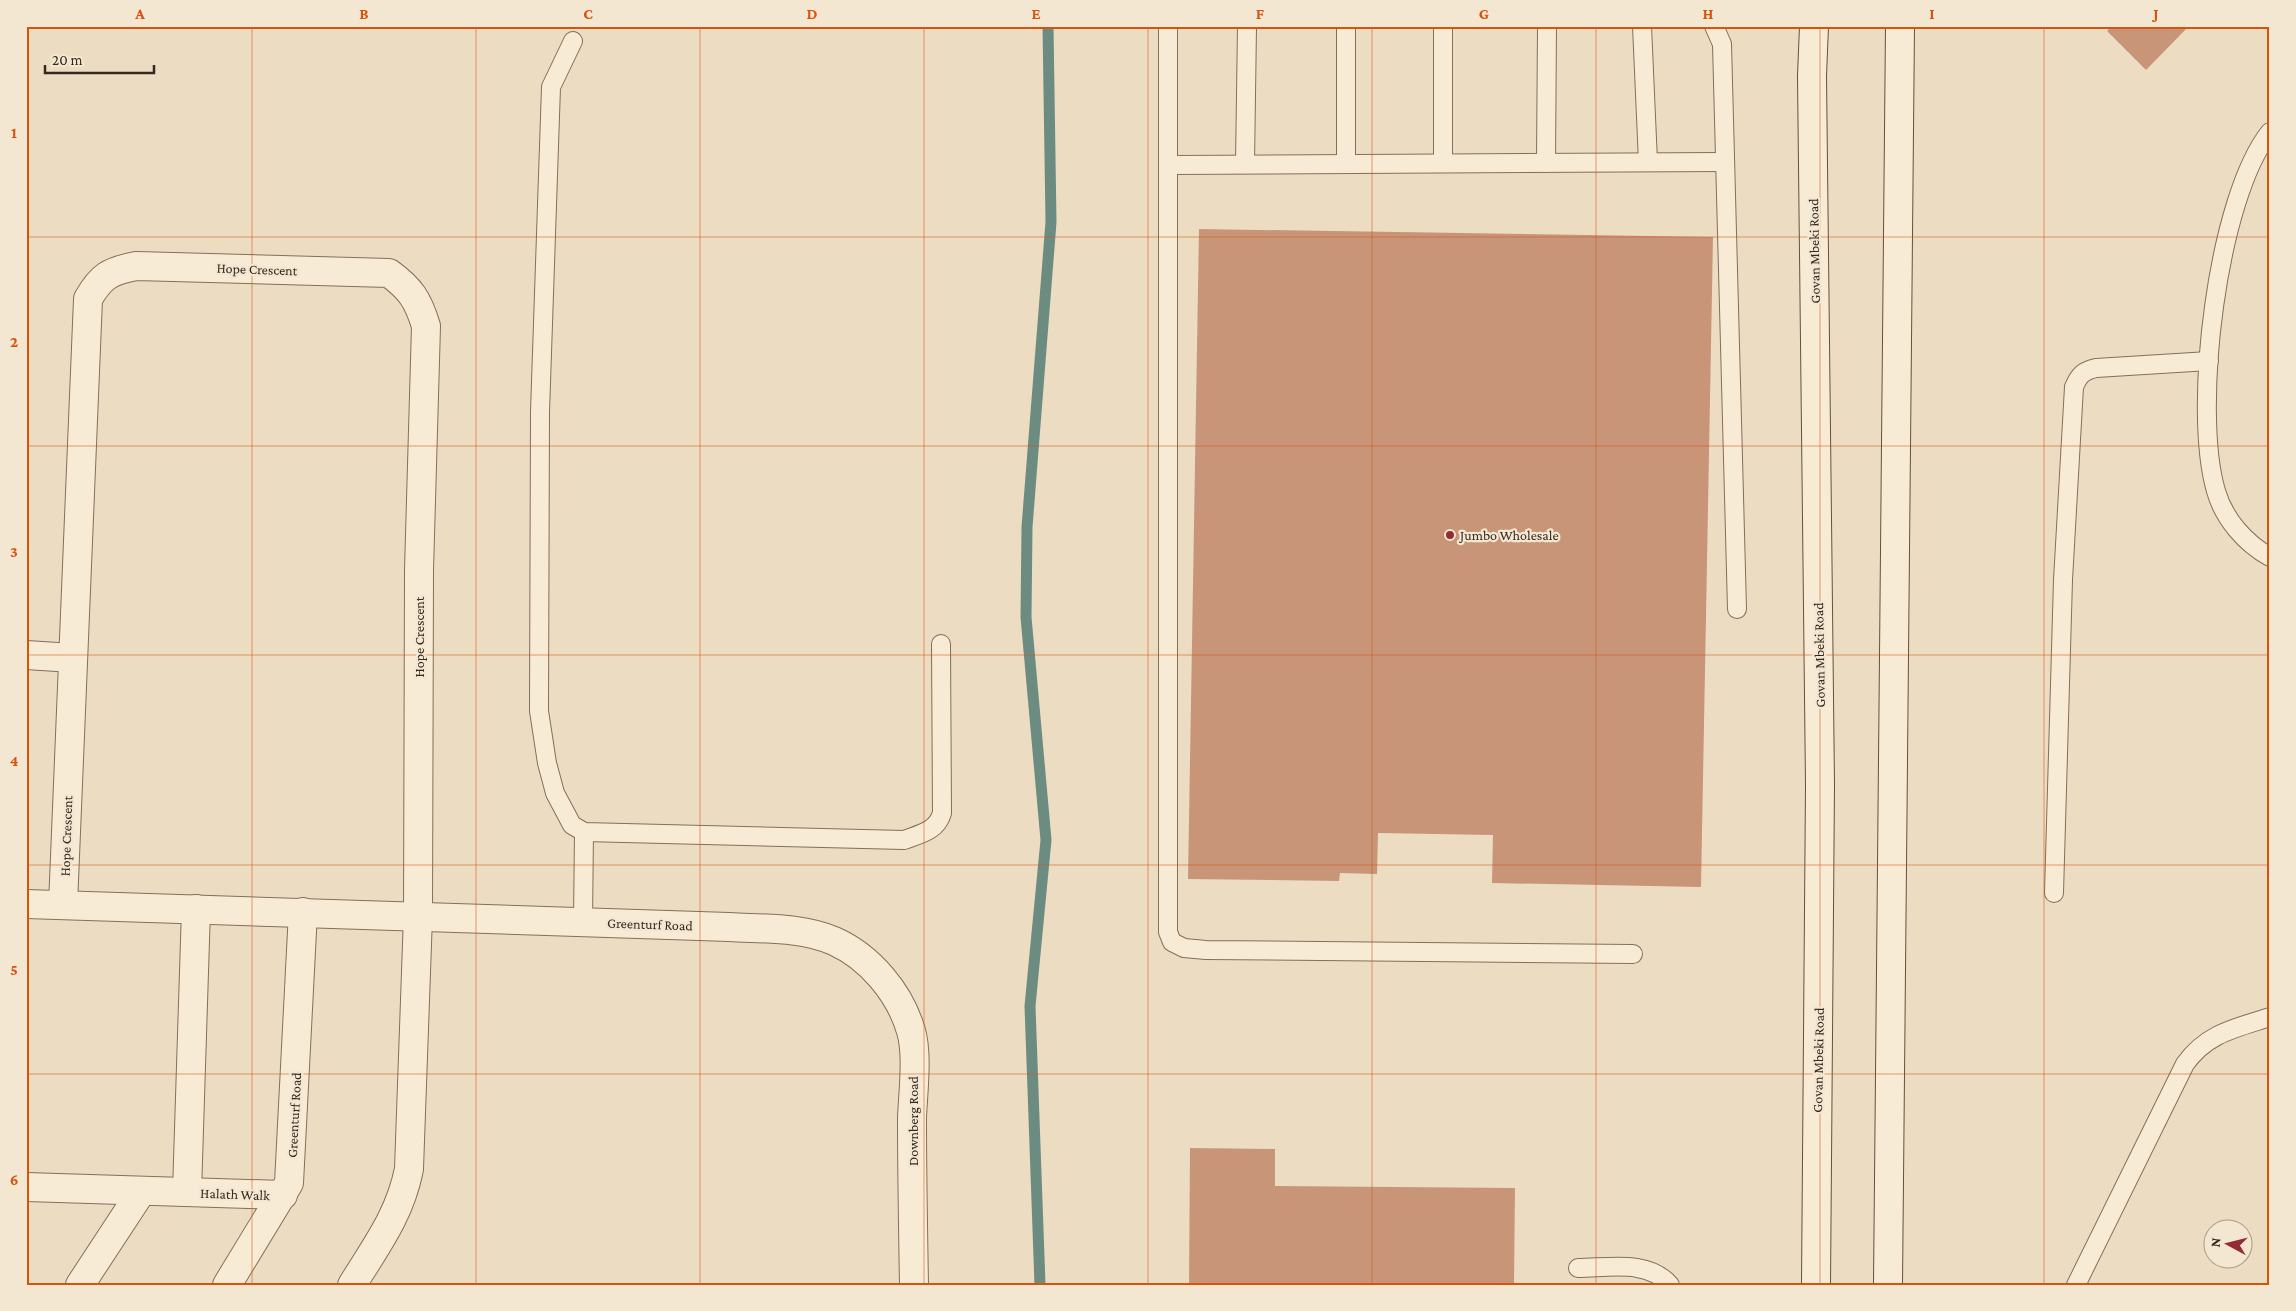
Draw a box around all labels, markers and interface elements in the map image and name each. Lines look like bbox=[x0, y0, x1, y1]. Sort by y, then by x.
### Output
text: A bbox=[134, 5, 145, 22]
text: B bbox=[359, 5, 369, 22]
text: C bbox=[583, 5, 593, 22]
text: D bbox=[806, 5, 818, 22]
text: E bbox=[1031, 5, 1041, 22]
text: F bbox=[1256, 5, 1265, 22]
text: G bbox=[1479, 5, 1489, 22]
text: H bbox=[1703, 5, 1714, 22]
text: I bbox=[1929, 5, 1935, 22]
text: J bbox=[2151, 5, 2159, 22]
scale bar bbox=[45, 42, 154, 74]
text: 20 m bbox=[52, 52, 83, 68]
text: 1 bbox=[11, 124, 17, 141]
street label: Govan Mbeki Road bbox=[1805, 198, 1823, 304]
street label: Hope Crescent bbox=[216, 260, 298, 278]
text: 2 bbox=[10, 333, 18, 350]
place label: Jumbo Wholesale bbox=[1458, 527, 1559, 543]
marker: Jumbo Wholesale bbox=[1444, 529, 1456, 541]
text: 3 bbox=[10, 543, 18, 560]
street label: Hope Crescent bbox=[411, 596, 427, 677]
street label: Govan Mbeki Road bbox=[1810, 602, 1828, 708]
text: 4 bbox=[10, 752, 19, 769]
street label: Hope Crescent bbox=[57, 795, 75, 877]
street label: Greenturf Road bbox=[607, 915, 694, 934]
text: 5 bbox=[10, 961, 18, 978]
street label: Govan Mbeki Road bbox=[1809, 1007, 1827, 1113]
street label: Greenturf Road bbox=[284, 1071, 304, 1158]
street label: Downberg Road bbox=[905, 1075, 921, 1166]
text: 6 bbox=[10, 1171, 18, 1188]
street label: Halath Walk bbox=[200, 1185, 270, 1203]
north arrow bbox=[2204, 1218, 2254, 1268]
text: N bbox=[2207, 1236, 2224, 1248]

